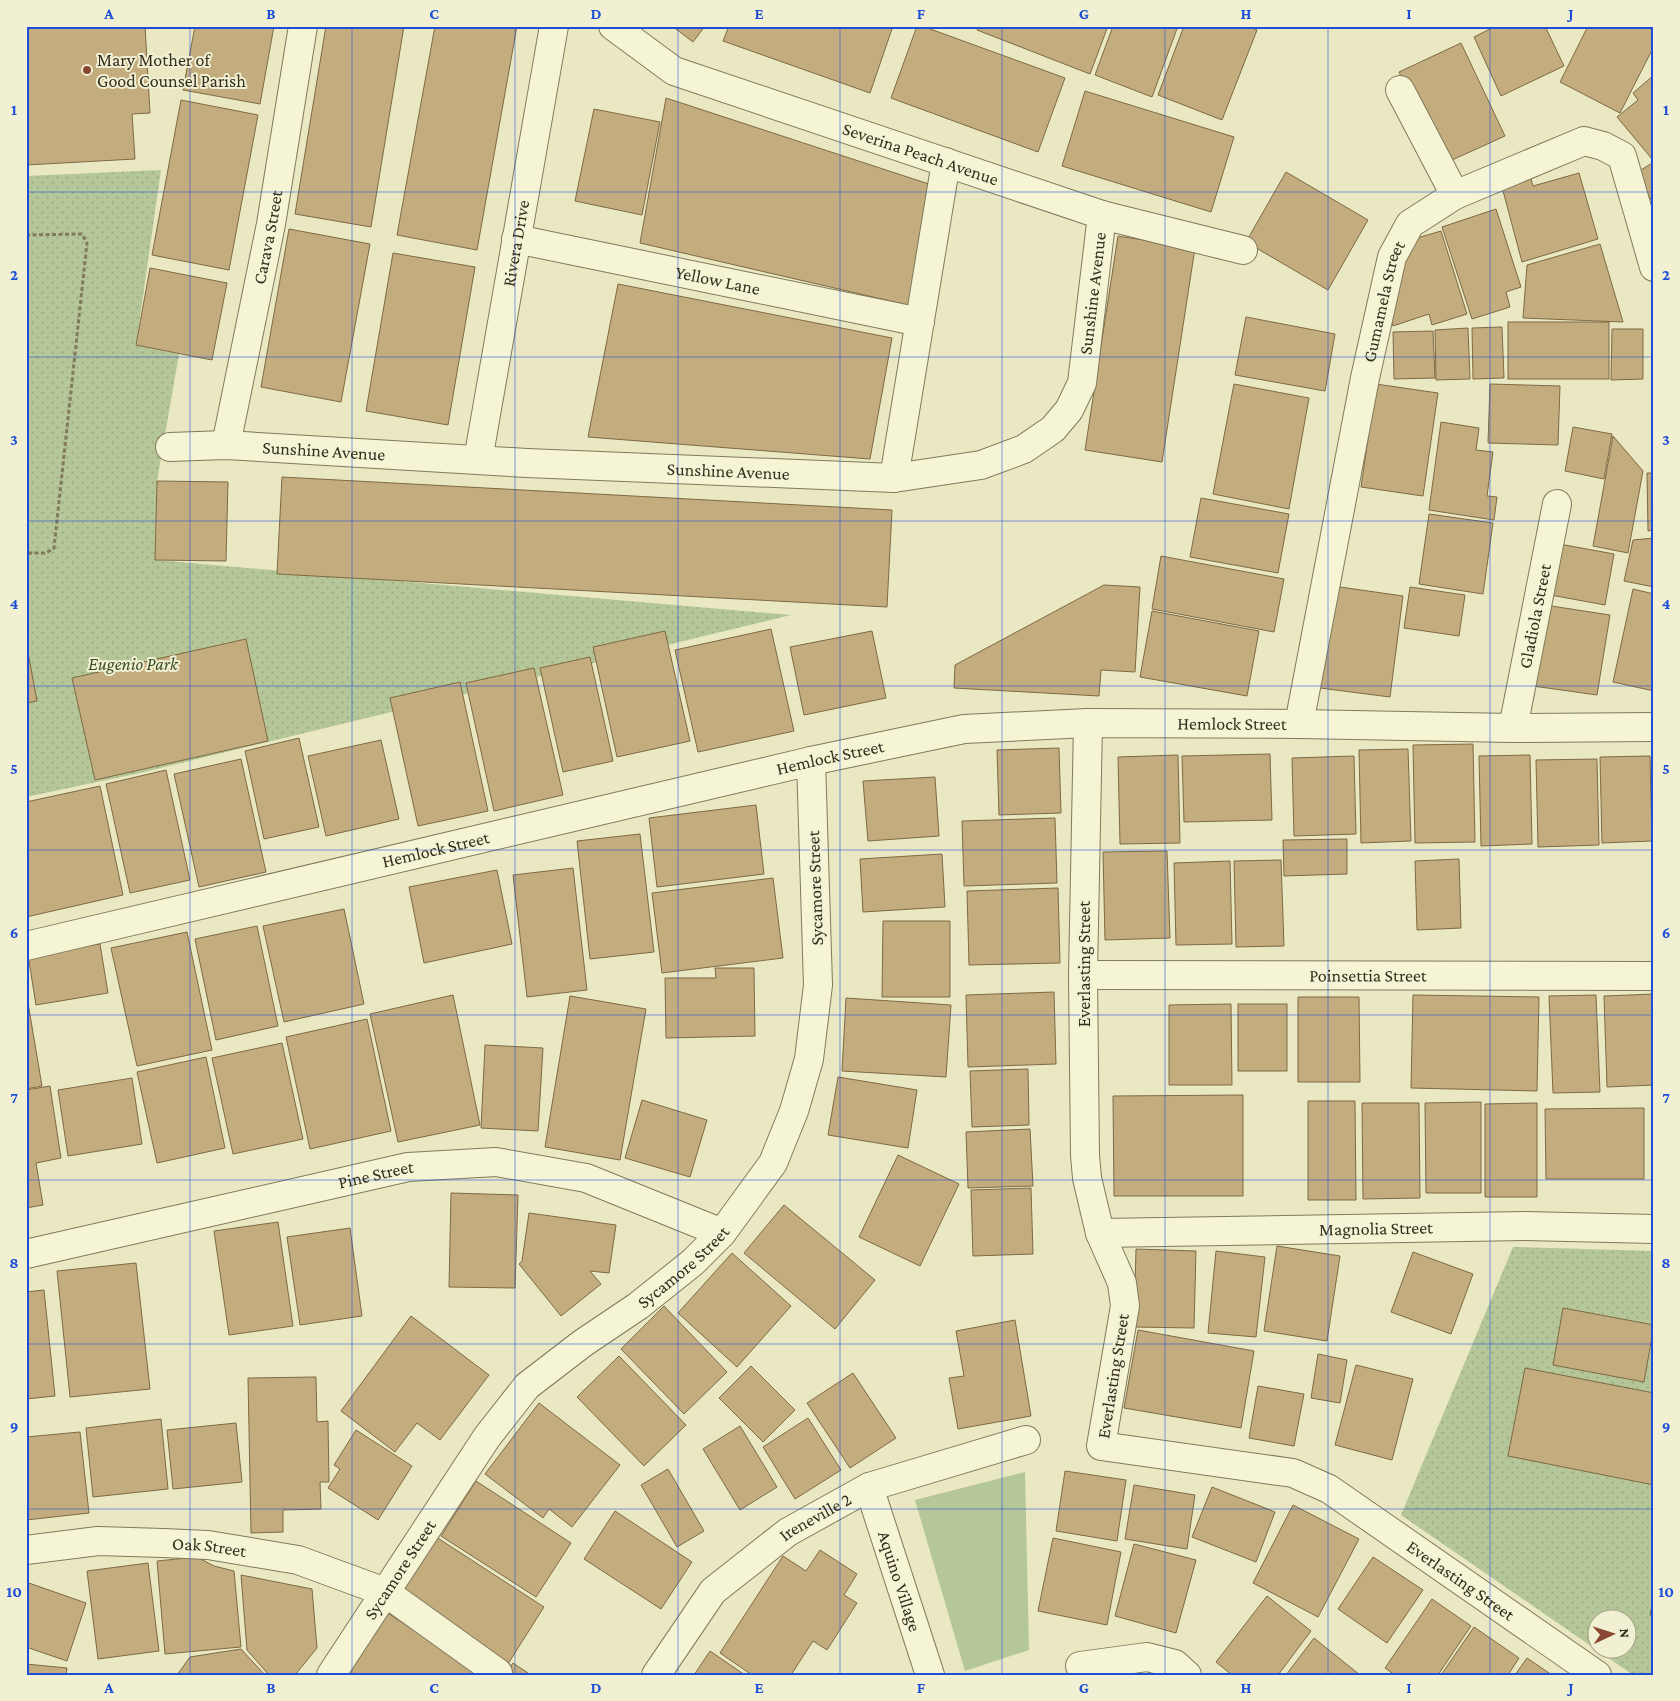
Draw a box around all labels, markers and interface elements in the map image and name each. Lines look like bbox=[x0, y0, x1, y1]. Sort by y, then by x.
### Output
text: A bbox=[103, 5, 114, 22]
text: B bbox=[266, 5, 276, 22]
text: C bbox=[429, 5, 439, 22]
text: D bbox=[590, 5, 602, 22]
text: E bbox=[754, 5, 764, 22]
text: F bbox=[917, 5, 926, 22]
text: G bbox=[1079, 5, 1089, 22]
text: H bbox=[1241, 5, 1252, 22]
text: I bbox=[1406, 5, 1412, 22]
text: J bbox=[1566, 5, 1574, 22]
place label: Mary Mother of Good Counsel Parish bbox=[97, 50, 246, 91]
marker: Mary Mother of Good Counsel Parish bbox=[81, 64, 93, 76]
text: 1 bbox=[11, 101, 17, 118]
text: 1 bbox=[1663, 101, 1669, 118]
street label: Severina Peach Avenue bbox=[840, 118, 1001, 190]
street label: Carava Street bbox=[249, 188, 286, 286]
street label: Rivera Drive bbox=[499, 198, 533, 288]
street label: Sunshine Avenue bbox=[1075, 231, 1110, 356]
street label: Gumamela Street bbox=[1359, 236, 1410, 364]
street label: Yellow Lane bbox=[674, 262, 762, 299]
text: 2 bbox=[10, 266, 18, 283]
text: 2 bbox=[1662, 266, 1670, 283]
text: 3 bbox=[10, 431, 18, 448]
text: 3 bbox=[1662, 431, 1670, 448]
street label: Sunshine Avenue bbox=[262, 437, 386, 465]
street label: Sunshine Avenue bbox=[666, 459, 790, 484]
street label: Gladiola Street bbox=[1515, 561, 1555, 670]
text: 4 bbox=[10, 595, 19, 612]
text: 4 bbox=[1662, 595, 1671, 612]
park label: Eugenio Park bbox=[88, 654, 179, 674]
street label: Hemlock Street bbox=[1177, 713, 1288, 734]
street label: Hemlock Street bbox=[774, 736, 887, 779]
text: 5 bbox=[10, 760, 18, 777]
text: 5 bbox=[1662, 760, 1670, 777]
street label: Hemlock Street bbox=[380, 827, 492, 872]
street label: Sycamore Street bbox=[803, 829, 827, 946]
street label: Everlasting Street bbox=[1074, 900, 1094, 1027]
text: 6 bbox=[10, 924, 18, 941]
text: 6 bbox=[1662, 924, 1670, 941]
street label: Poinsettia Street bbox=[1309, 965, 1428, 986]
text: 7 bbox=[10, 1089, 18, 1106]
text: 7 bbox=[1662, 1089, 1670, 1106]
street label: Pine Street bbox=[336, 1157, 415, 1193]
street label: Magnolia Street bbox=[1319, 1218, 1434, 1239]
street label: Sycamore Street bbox=[633, 1222, 734, 1312]
text: 8 bbox=[9, 1254, 19, 1271]
text: 8 bbox=[1661, 1254, 1671, 1271]
street label: Everlasting Street bbox=[1093, 1311, 1133, 1440]
text: 9 bbox=[10, 1418, 18, 1435]
text: 9 bbox=[1662, 1418, 1670, 1435]
street label: Ireneville 2 bbox=[775, 1489, 855, 1545]
street label: Sycamore Street bbox=[360, 1515, 441, 1623]
street label: Aquino Village bbox=[874, 1528, 925, 1634]
street label: Oak Street bbox=[172, 1533, 249, 1561]
street label: Everlasting Street bbox=[1403, 1536, 1519, 1625]
text: 10 bbox=[6, 1583, 22, 1600]
text: 10 bbox=[1658, 1583, 1674, 1600]
north arrow bbox=[1588, 1608, 1638, 1658]
text: N bbox=[1617, 1628, 1633, 1639]
text: A bbox=[103, 1679, 114, 1696]
text: B bbox=[266, 1679, 276, 1696]
text: C bbox=[429, 1679, 439, 1696]
text: D bbox=[590, 1679, 602, 1696]
text: E bbox=[754, 1679, 764, 1696]
text: F bbox=[917, 1679, 926, 1696]
text: G bbox=[1079, 1679, 1089, 1696]
text: H bbox=[1241, 1679, 1252, 1696]
text: I bbox=[1406, 1679, 1412, 1696]
text: J bbox=[1566, 1679, 1574, 1696]

